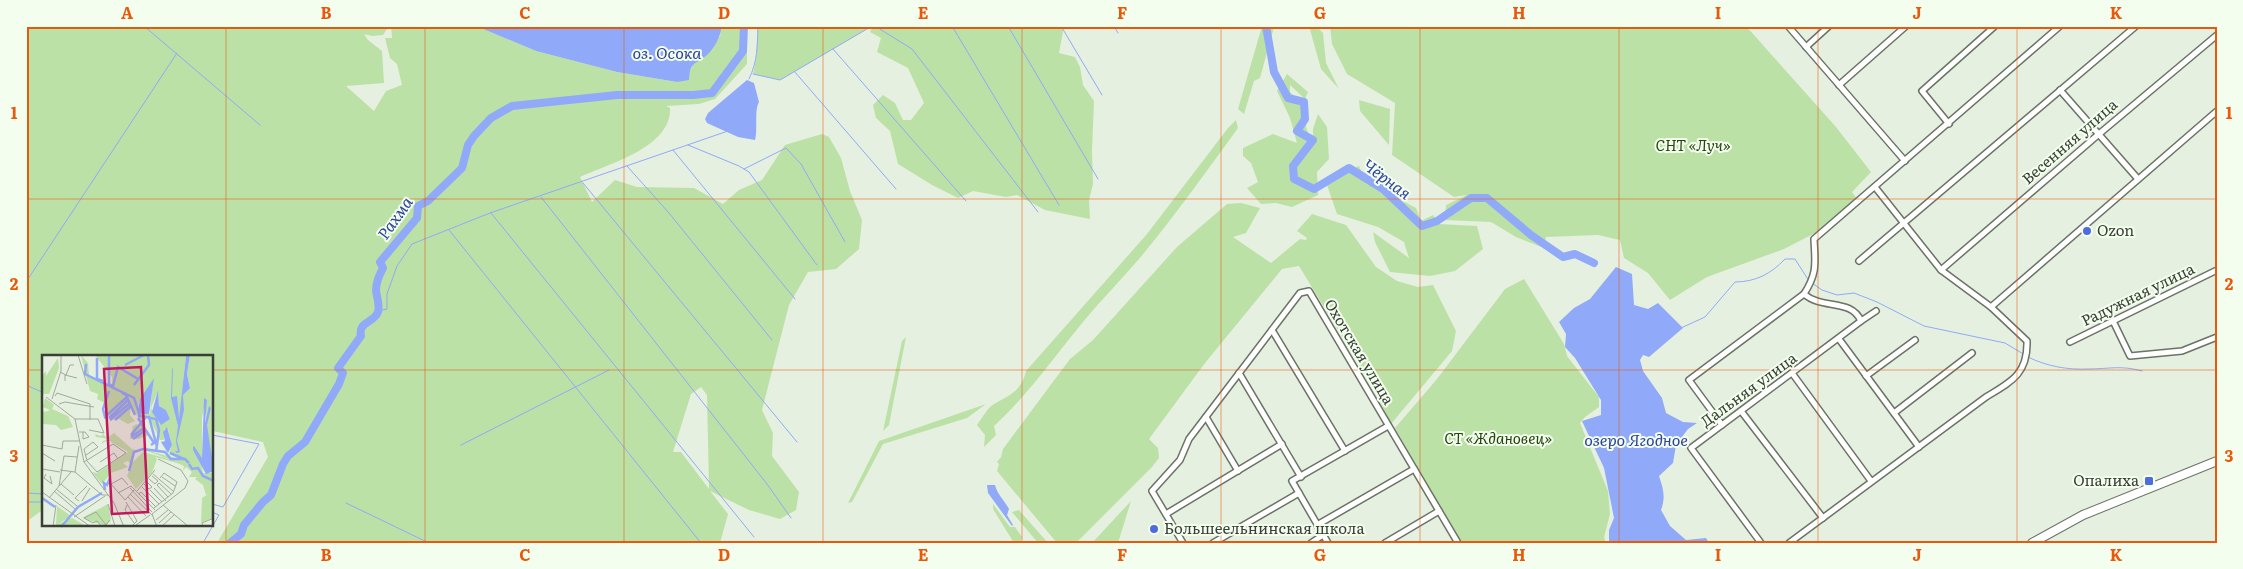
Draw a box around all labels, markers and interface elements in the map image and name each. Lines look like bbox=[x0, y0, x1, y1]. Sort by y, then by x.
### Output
text: A bbox=[121, 0, 133, 24]
text: B bbox=[320, 0, 332, 24]
text: C bbox=[519, 0, 531, 24]
text: D bbox=[718, 0, 730, 24]
text: E bbox=[918, 0, 929, 24]
text: F bbox=[1117, 0, 1127, 24]
text: G bbox=[1314, 0, 1326, 24]
text: H bbox=[1512, 0, 1526, 24]
text: I bbox=[1715, 0, 1721, 24]
text: J bbox=[1912, 0, 1922, 24]
text: K bbox=[2110, 0, 2123, 24]
water label: оз. Осока bbox=[632, 40, 702, 64]
street label: Весенняя улица bbox=[2016, 92, 2123, 189]
text: 1 bbox=[11, 100, 18, 124]
text: 1 bbox=[2226, 100, 2233, 124]
park label: СНТ «Луч» bbox=[1656, 133, 1731, 156]
water label: Чёрная bbox=[1358, 152, 1417, 205]
water label: Рахма bbox=[371, 190, 418, 244]
place label: Ozon bbox=[2097, 218, 2134, 241]
marker: Ozon bbox=[2081, 225, 2093, 237]
street label: Радужная улица bbox=[2077, 256, 2199, 331]
text: 2 bbox=[10, 271, 19, 295]
text: 2 bbox=[2225, 271, 2234, 295]
street label: Охотская улица bbox=[1320, 294, 1401, 409]
street label: Дальняя улица bbox=[1695, 345, 1802, 432]
inset map bbox=[42, 355, 214, 526]
park label: СТ «Ждановец» bbox=[1444, 426, 1552, 449]
water label: озеро Ягодное bbox=[1584, 427, 1688, 451]
text: 3 bbox=[10, 443, 19, 467]
text: 3 bbox=[2225, 443, 2234, 467]
place label: Опалиха bbox=[2073, 468, 2140, 491]
marker: Опалиха bbox=[2143, 475, 2155, 487]
place label: Большеельнинская школа bbox=[1164, 516, 1365, 539]
marker: Большеельнинская школа bbox=[1148, 523, 1160, 535]
text: A bbox=[121, 542, 133, 566]
text: B bbox=[320, 542, 332, 566]
text: C bbox=[519, 542, 531, 566]
text: D bbox=[718, 542, 730, 566]
text: E bbox=[918, 542, 929, 566]
text: F bbox=[1117, 542, 1127, 566]
text: G bbox=[1314, 542, 1326, 566]
text: H bbox=[1512, 542, 1526, 566]
text: I bbox=[1715, 542, 1721, 566]
text: J bbox=[1912, 542, 1922, 566]
text: K bbox=[2110, 542, 2123, 566]

